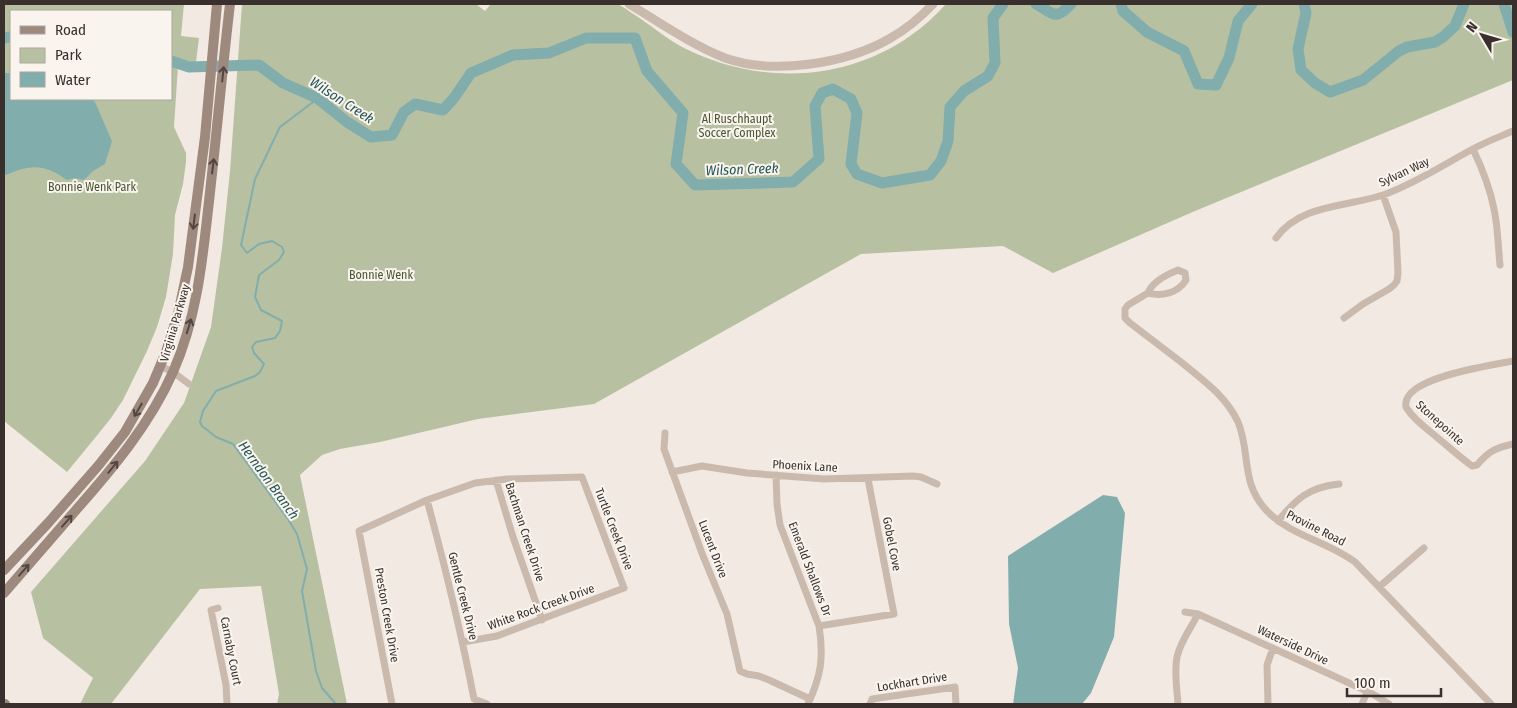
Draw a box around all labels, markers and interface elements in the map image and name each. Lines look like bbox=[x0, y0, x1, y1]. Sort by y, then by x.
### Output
legend bbox=[10, 10, 172, 100]
north arrow bbox=[1457, 10, 1507, 60]
text: N bbox=[1463, 19, 1481, 36]
text: Road bbox=[55, 21, 86, 39]
text: Park bbox=[55, 46, 82, 64]
one-way arrow bbox=[218, 66, 228, 82]
text: Water bbox=[55, 71, 91, 89]
water label: Wilson Creek bbox=[307, 73, 377, 127]
park label: Al Ruschhaupt Soccer Complex bbox=[699, 112, 776, 140]
street label: Sylvan Way bbox=[1377, 154, 1432, 190]
one-way arrow bbox=[208, 158, 218, 174]
water label: Wilson Creek bbox=[705, 160, 779, 179]
park label: Bonnie Wenk Park bbox=[48, 180, 136, 194]
one-way arrow bbox=[189, 213, 199, 229]
park label: Bonnie Wenk bbox=[349, 268, 413, 282]
street label: Virginia Parkway bbox=[157, 282, 193, 363]
one-way arrow bbox=[184, 319, 194, 335]
street label: Stonepointe bbox=[1413, 398, 1467, 448]
one-way arrow bbox=[133, 402, 142, 417]
water label: Herndon Branch bbox=[235, 438, 303, 523]
street label: Phoenix Lane bbox=[772, 457, 838, 475]
one-way arrow bbox=[108, 460, 119, 473]
street label: Bachman Creek Drive bbox=[502, 481, 548, 583]
street label: Turtle Creek Drive bbox=[592, 486, 636, 572]
street label: Provine Road bbox=[1284, 507, 1348, 549]
one-way arrow bbox=[61, 515, 72, 528]
street label: Gobel Cove bbox=[880, 516, 904, 572]
street label: Lucent Drive bbox=[696, 518, 730, 580]
street label: Emerald Shallows Dr bbox=[786, 520, 835, 619]
street label: Gentle Creek Drive bbox=[445, 551, 481, 642]
one-way arrow bbox=[18, 563, 30, 576]
street label: Preston Creek Drive bbox=[372, 567, 402, 663]
street label: White Rock Creek Drive bbox=[486, 581, 596, 633]
street label: Carnaby Court bbox=[218, 616, 244, 686]
street label: Waterside Drive bbox=[1255, 622, 1331, 668]
scale bar bbox=[1347, 666, 1441, 698]
street label: Lockhart Drive bbox=[876, 670, 948, 694]
text: 100 m bbox=[1354, 674, 1391, 692]

